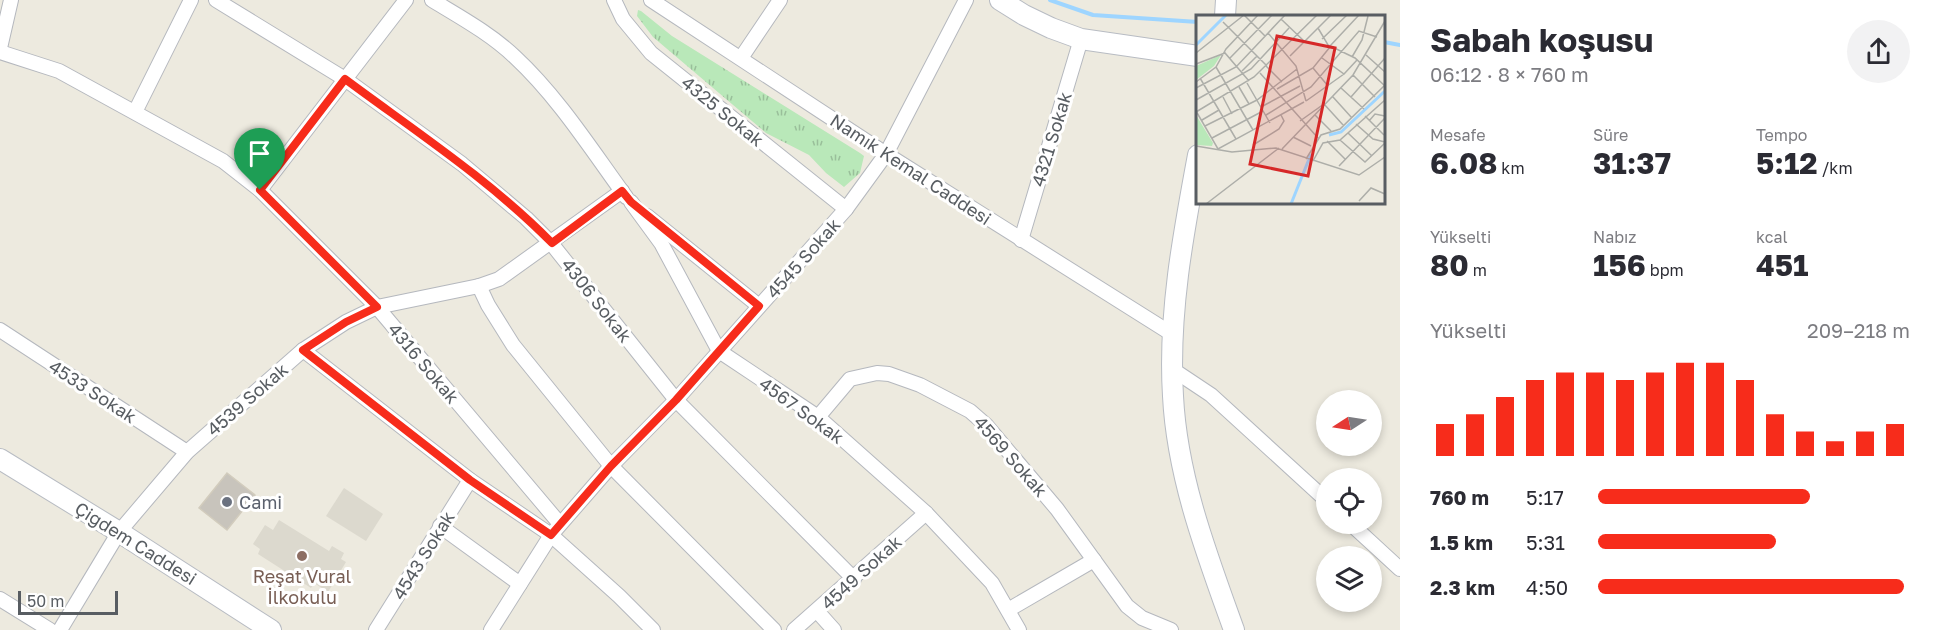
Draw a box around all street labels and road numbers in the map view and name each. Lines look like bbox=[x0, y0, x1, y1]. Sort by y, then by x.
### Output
street label: 4325 Sokak bbox=[677, 71, 769, 151]
street label: 4321 Sokak bbox=[1026, 89, 1076, 189]
street label: Namık Kemal Caddesi bbox=[826, 109, 996, 229]
street label: 4545 Sokak bbox=[761, 213, 845, 303]
street label: 4306 Sokak bbox=[557, 254, 637, 346]
street label: 4316 Sokak bbox=[384, 318, 464, 408]
street label: 4533 Sokak bbox=[45, 355, 141, 427]
street label: 4539 Sokak bbox=[202, 358, 292, 440]
street label: 4567 Sokak bbox=[755, 372, 849, 448]
street label: 4569 Sokak bbox=[970, 411, 1052, 501]
street label: Çiğdem Caddesi bbox=[71, 497, 201, 589]
street label: 4543 Sokak bbox=[387, 507, 459, 603]
street label: 4549 Sokak bbox=[816, 530, 906, 614]

